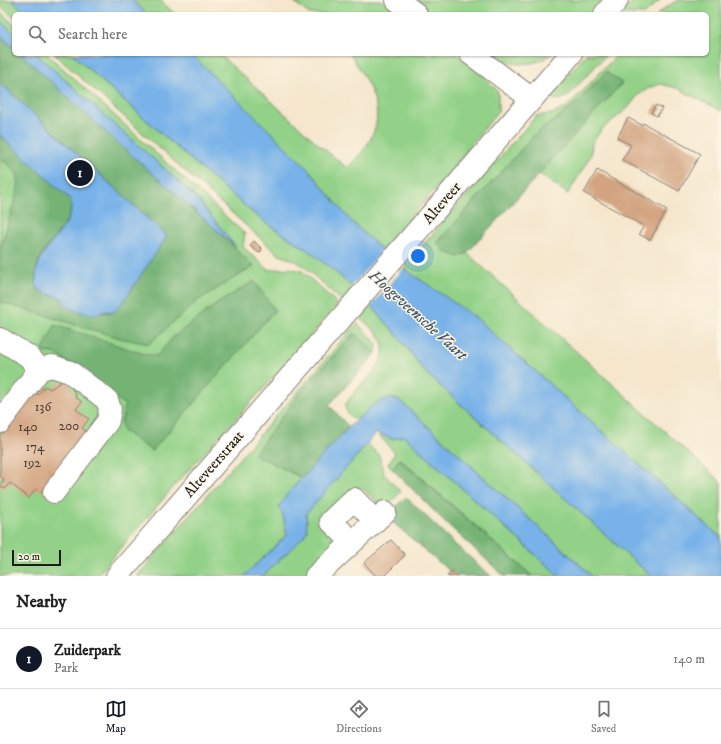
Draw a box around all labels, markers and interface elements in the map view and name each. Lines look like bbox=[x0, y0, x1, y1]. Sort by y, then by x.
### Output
search box bbox=[12, 12, 709, 56]
icon: search bbox=[26, 23, 48, 45]
text: Search here bbox=[58, 25, 127, 44]
pin: 1 bbox=[67, 158, 93, 188]
street label: Alteveer bbox=[419, 178, 466, 228]
your location bbox=[408, 246, 428, 266]
water label: Hoogeveensche Vaart bbox=[364, 265, 472, 365]
house number: 136 bbox=[35, 399, 52, 415]
house number: 200 bbox=[59, 418, 79, 434]
house number: 140 bbox=[18, 419, 38, 435]
street label: Alteveerstraat bbox=[180, 426, 248, 501]
house number: 174 bbox=[26, 439, 45, 455]
house number: 192 bbox=[23, 455, 41, 471]
scale bar bbox=[12, 548, 61, 567]
text: 20 m bbox=[18, 550, 40, 564]
text: Nearby bbox=[16, 591, 66, 613]
text: Zuiderpark bbox=[54, 641, 121, 660]
text: 1 bbox=[27, 651, 31, 667]
text: 140 m bbox=[673, 651, 705, 667]
text: Park bbox=[54, 660, 78, 676]
tab: Map bbox=[105, 698, 127, 736]
tab: Directions bbox=[336, 698, 382, 736]
tab: Saved bbox=[591, 698, 616, 736]

